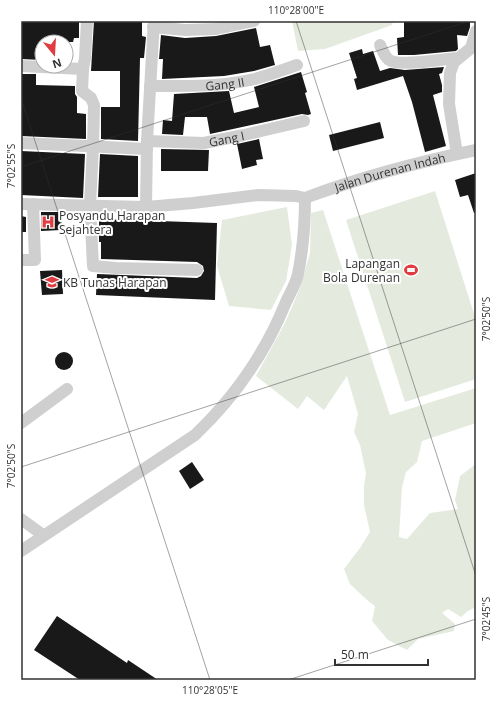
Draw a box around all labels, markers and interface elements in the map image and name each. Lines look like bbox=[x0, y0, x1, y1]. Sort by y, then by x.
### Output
text: 110°28'00"E bbox=[268, 3, 324, 17]
north arrow bbox=[34, 34, 74, 74]
text: N bbox=[51, 55, 64, 73]
street label: Gang II bbox=[205, 73, 246, 94]
street label: Gang I bbox=[207, 127, 246, 150]
text: 7°02'55"S bbox=[4, 144, 18, 188]
street label: Jalan Durenan Indah bbox=[331, 148, 447, 196]
place label: Posyandu Harapan Sejahtera bbox=[59, 207, 165, 238]
hospital icon: Posyandu Harapan Sejahtera bbox=[40, 214, 56, 230]
place label: Lapangan Bola Durenan bbox=[323, 255, 400, 286]
sports icon: Lapangan Bola Durenan bbox=[403, 262, 419, 278]
school or university icon: KB Tunas Harapan bbox=[44, 274, 60, 290]
place label: KB Tunas Harapan bbox=[63, 274, 167, 291]
text: 7°02'50"S bbox=[479, 297, 493, 341]
text: 7°02'50"S bbox=[4, 444, 18, 488]
text: 7°02'45"S bbox=[479, 597, 493, 641]
scale bar bbox=[335, 641, 428, 667]
text: 50 m bbox=[341, 646, 369, 663]
text: 110°28'05"E bbox=[182, 683, 238, 697]

